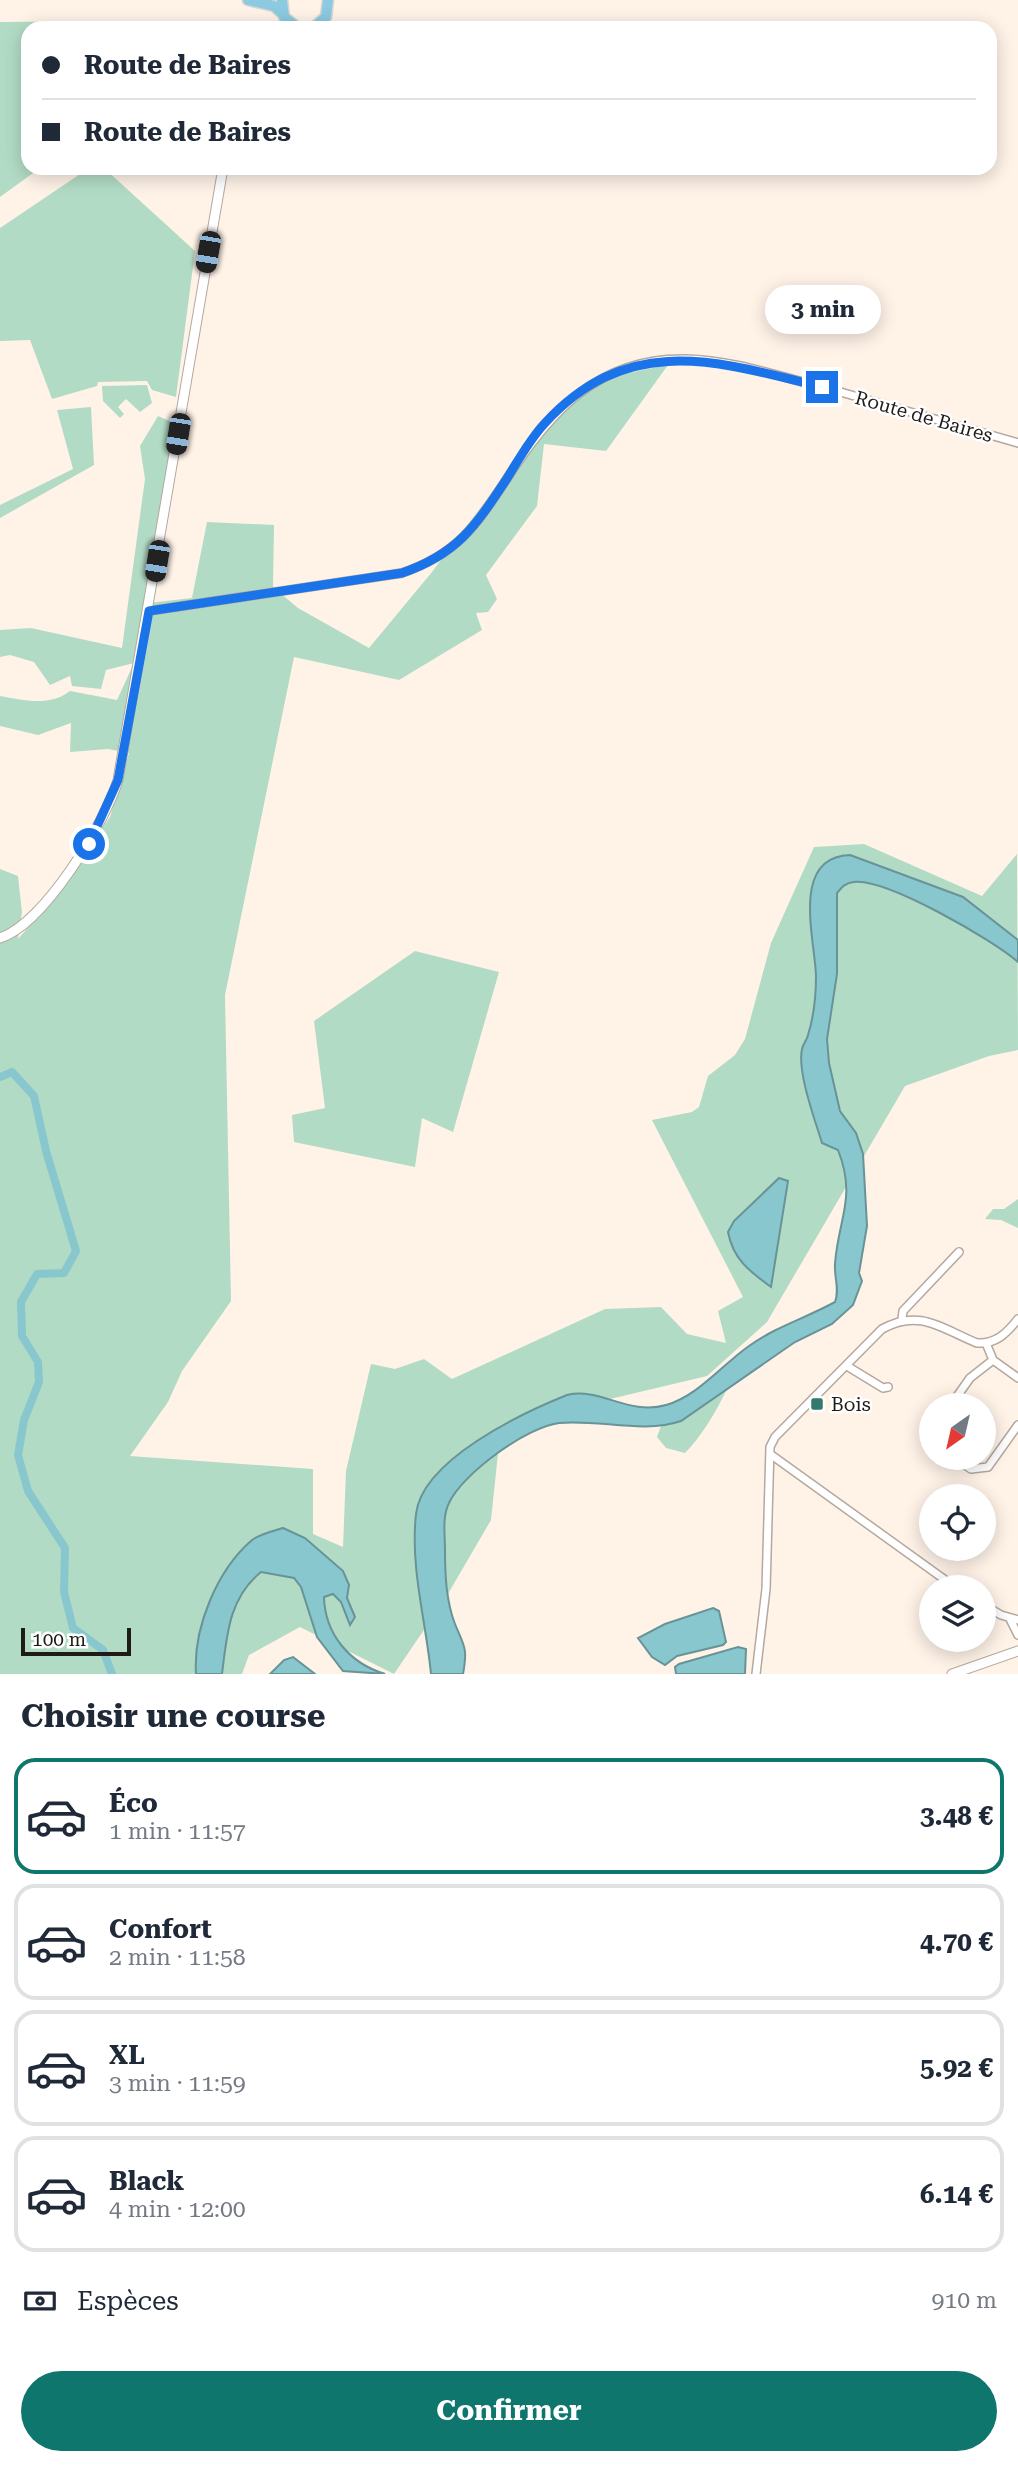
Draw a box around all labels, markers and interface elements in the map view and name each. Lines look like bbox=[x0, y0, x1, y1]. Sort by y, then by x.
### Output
text: Route de Baires bbox=[84, 50, 291, 80]
text: Route de Baires bbox=[84, 117, 291, 147]
car bbox=[195, 229, 222, 275]
callout: 3 min bbox=[764, 286, 880, 334]
text: 3 min bbox=[791, 296, 855, 323]
route end bbox=[806, 371, 838, 403]
street label: Route de Baires bbox=[852, 386, 995, 447]
car bbox=[165, 412, 192, 456]
car bbox=[144, 539, 171, 583]
route start bbox=[73, 828, 105, 860]
place label: Bois bbox=[831, 1393, 871, 1416]
north arrow bbox=[919, 1393, 996, 1470]
map controls bbox=[919, 1393, 996, 1652]
marker: Bois bbox=[809, 1396, 825, 1412]
button: locate bbox=[919, 1484, 996, 1561]
button: layers bbox=[919, 1575, 996, 1652]
scale bar bbox=[21, 1625, 131, 1657]
text: 100 m bbox=[32, 1628, 86, 1651]
text: Choisir une course bbox=[21, 1697, 325, 1735]
icon: car bbox=[25, 1785, 88, 1848]
text: Éco bbox=[109, 1788, 158, 1818]
text: 3.48 € bbox=[920, 1801, 993, 1831]
text: 1 min · 11:57 bbox=[109, 1818, 246, 1845]
icon: car bbox=[25, 1911, 88, 1974]
text: Confort bbox=[109, 1914, 212, 1944]
text: 4.70 € bbox=[920, 1927, 993, 1957]
text: 2 min · 11:58 bbox=[109, 1944, 246, 1971]
icon: car bbox=[25, 2037, 88, 2100]
text: XL bbox=[109, 2040, 145, 2070]
text: 5.92 € bbox=[920, 2053, 993, 2083]
text: 3 min · 11:59 bbox=[109, 2070, 246, 2097]
icon: car bbox=[25, 2163, 88, 2226]
text: Black bbox=[109, 2166, 184, 2196]
text: 6.14 € bbox=[920, 2179, 993, 2209]
text: 4 min · 12:00 bbox=[109, 2196, 246, 2223]
icon: cash bbox=[21, 2282, 59, 2320]
text: Espèces bbox=[77, 2286, 179, 2316]
text: 910 m bbox=[932, 2287, 997, 2314]
button: Confirmer bbox=[21, 2371, 997, 2451]

